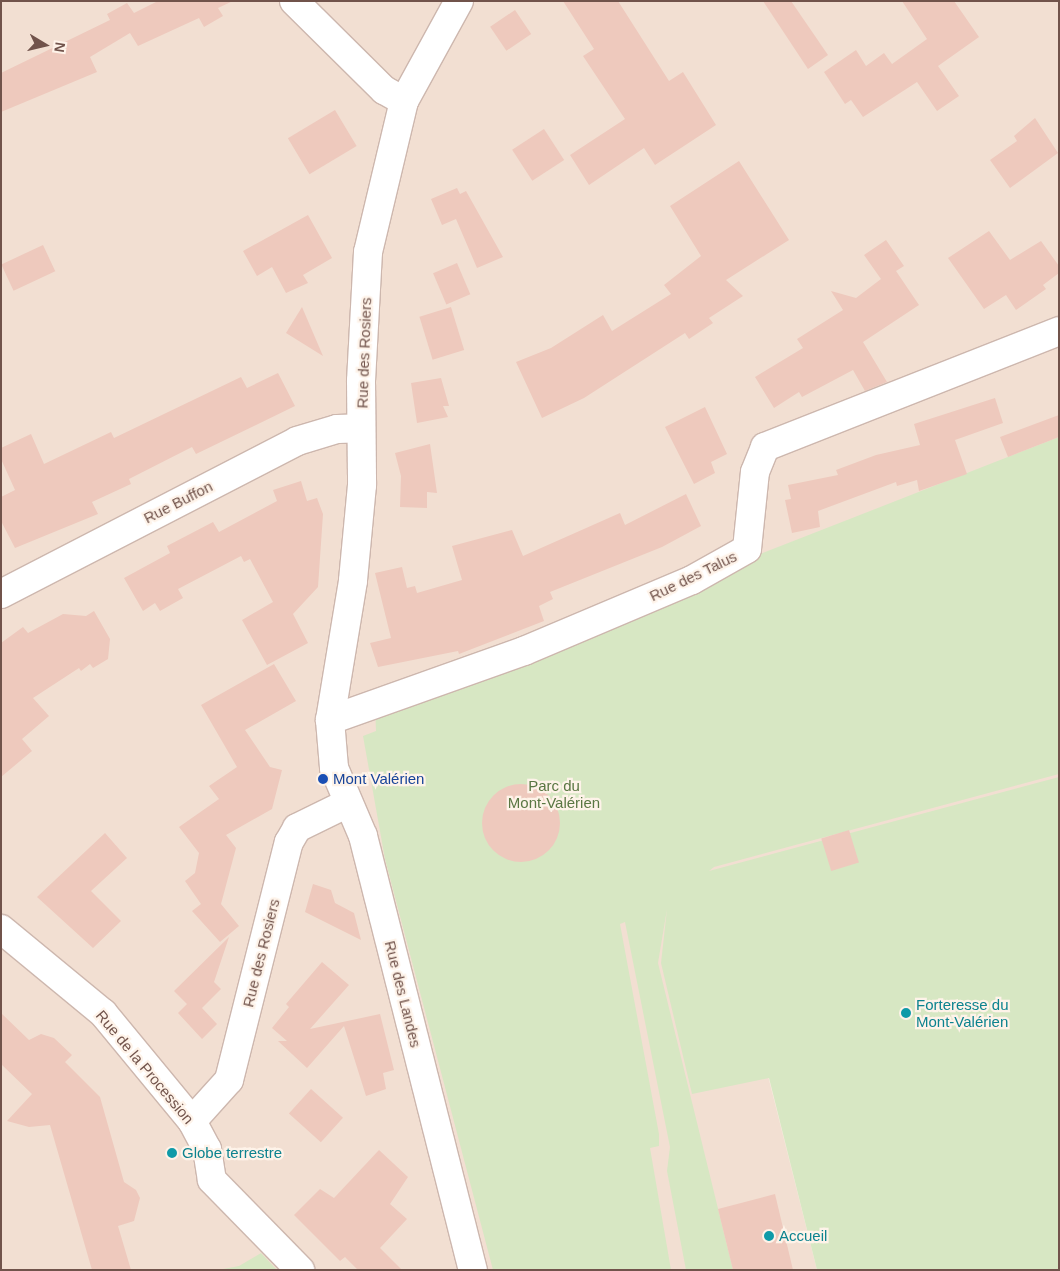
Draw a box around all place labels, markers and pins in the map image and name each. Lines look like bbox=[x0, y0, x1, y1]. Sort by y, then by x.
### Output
place label: Mont Valérien bbox=[333, 770, 424, 788]
marker: Mont Valérien bbox=[317, 773, 329, 785]
place label: Forteresse du Mont-Valérien bbox=[916, 995, 1009, 1030]
marker: Forteresse du Mont-Valérien bbox=[900, 1007, 912, 1019]
place label: Globe terrestre bbox=[182, 1144, 282, 1162]
marker: Globe terrestre bbox=[166, 1147, 178, 1159]
place label: Accueil bbox=[779, 1227, 827, 1245]
marker: Accueil bbox=[763, 1230, 775, 1242]

